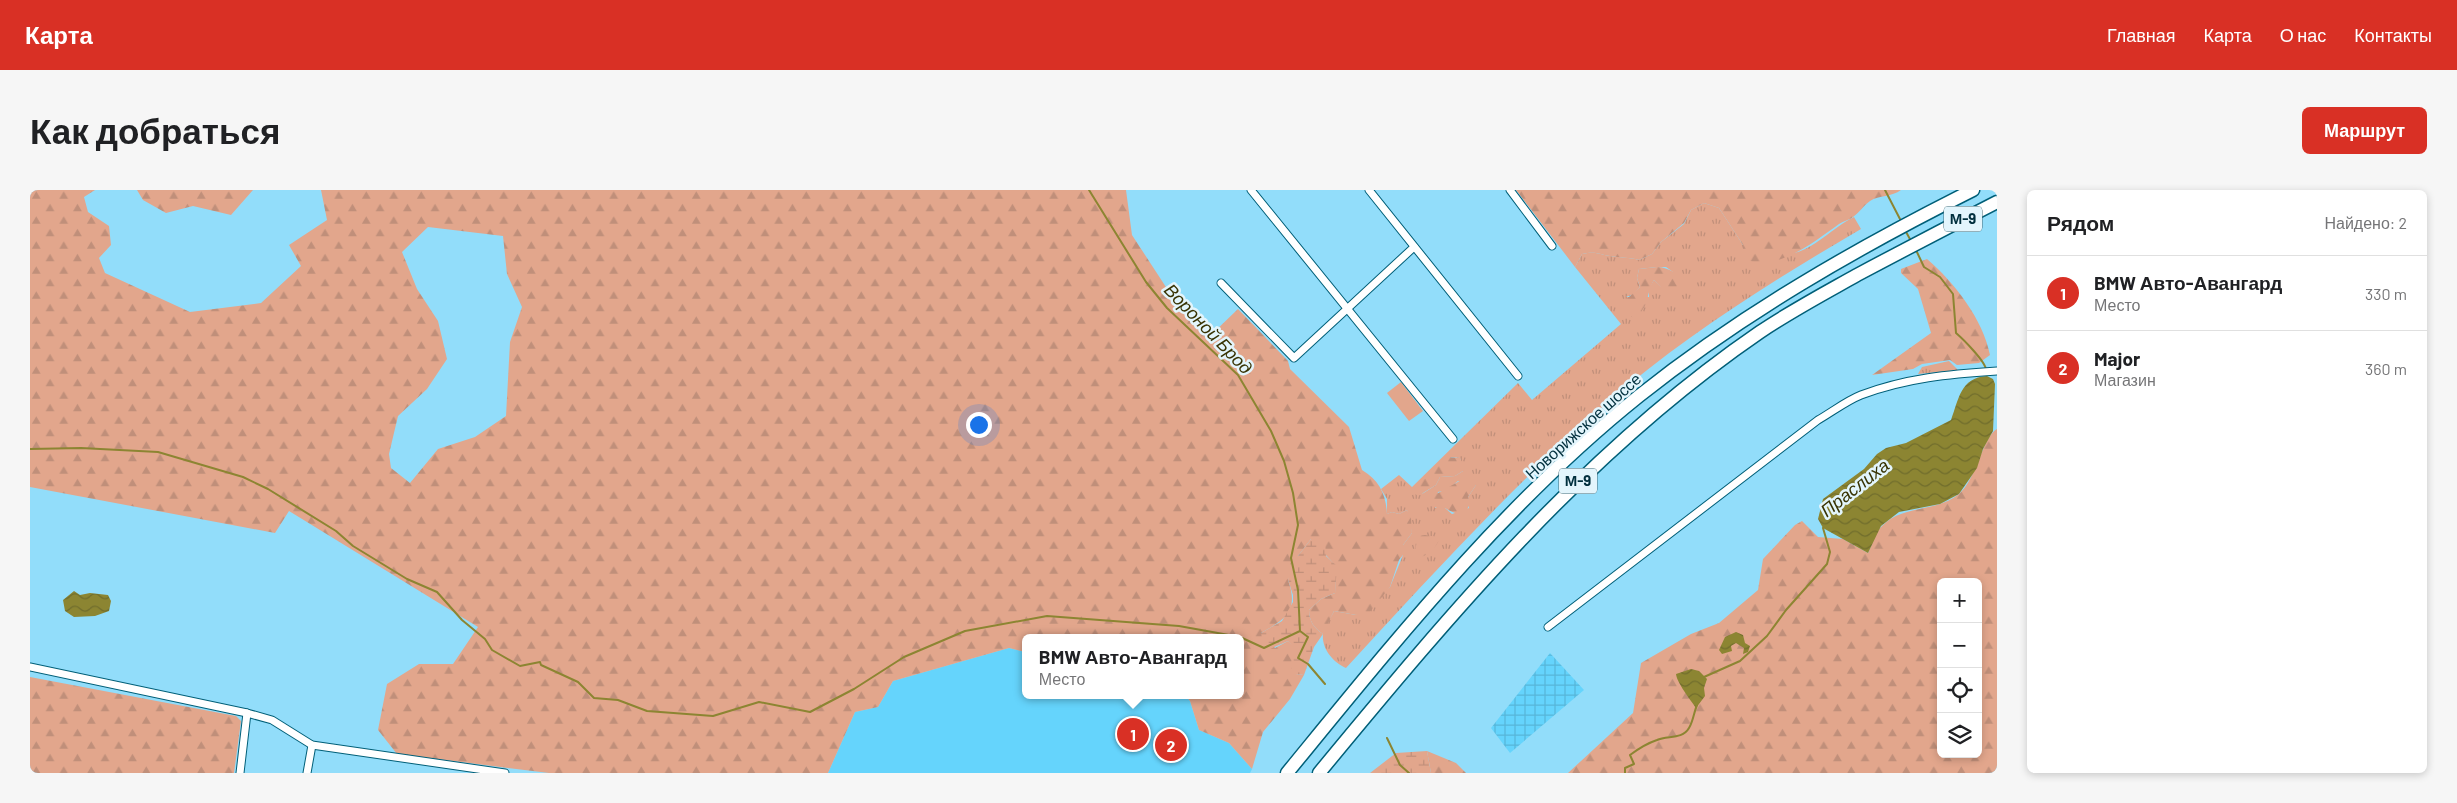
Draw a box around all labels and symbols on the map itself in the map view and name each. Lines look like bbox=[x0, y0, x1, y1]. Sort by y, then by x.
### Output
road number: М-9 bbox=[1944, 206, 1982, 232]
water label: Вороной Брод bbox=[1160, 279, 1257, 378]
street label: Новорижское шоссе bbox=[1521, 369, 1644, 483]
your location bbox=[966, 412, 992, 438]
water label: Праслиха bbox=[1816, 454, 1893, 521]
road number: М-9 bbox=[1559, 468, 1597, 494]
pin: 1 bbox=[1117, 715, 1149, 753]
pin: 2 bbox=[1155, 726, 1187, 764]

